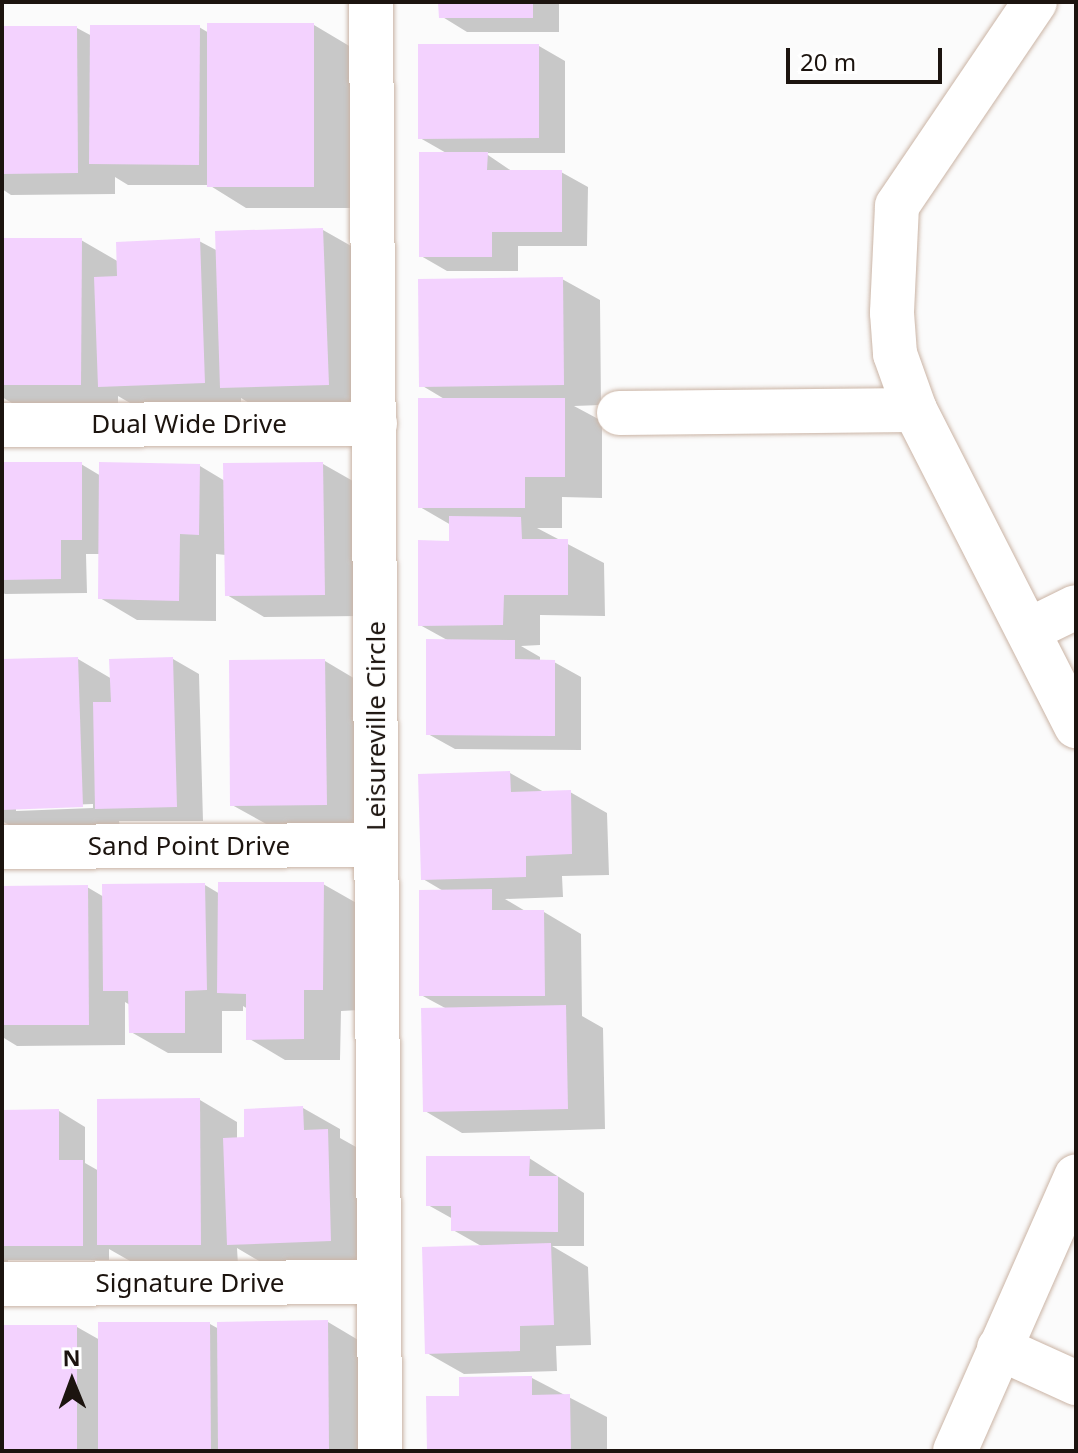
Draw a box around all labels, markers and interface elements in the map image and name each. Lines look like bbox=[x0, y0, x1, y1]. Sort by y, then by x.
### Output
scale bar bbox=[790, 32, 946, 82]
text: 20 m bbox=[800, 45, 856, 78]
street label: Dual Wide Drive bbox=[91, 408, 287, 440]
street label: Leisureville Circle bbox=[360, 621, 392, 831]
street label: Sand Point Drive bbox=[88, 830, 290, 862]
street label: Signature Drive bbox=[95, 1267, 285, 1299]
north arrow bbox=[32, 1341, 112, 1421]
text: N bbox=[62, 1342, 81, 1372]

